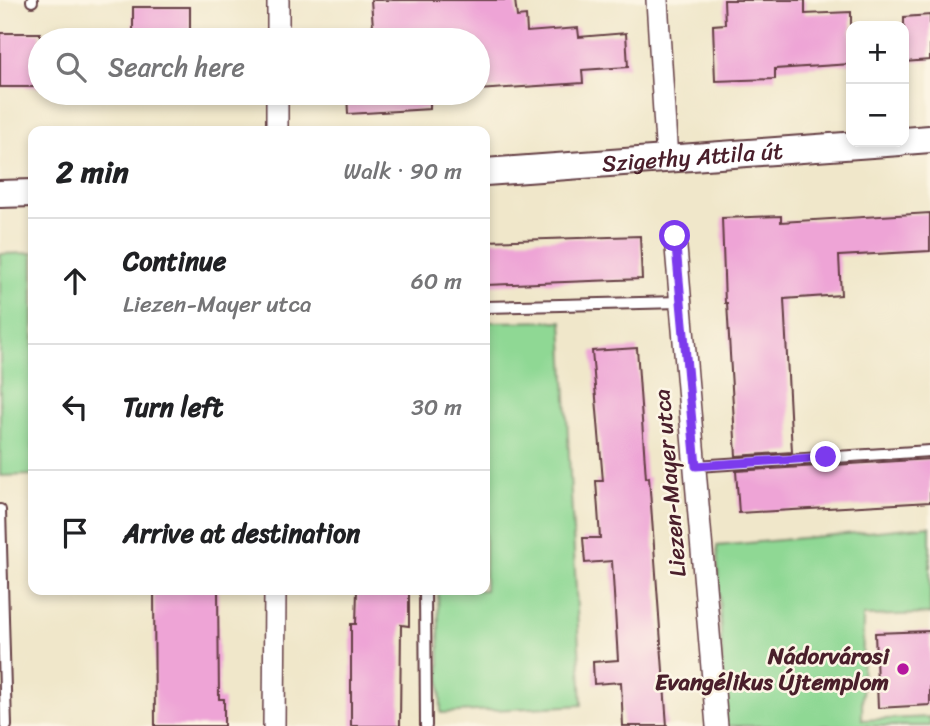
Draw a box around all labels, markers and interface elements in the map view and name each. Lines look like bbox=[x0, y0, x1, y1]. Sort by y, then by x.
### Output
map controls bbox=[846, 21, 909, 147]
button: + bbox=[846, 21, 909, 84]
search box bbox=[28, 28, 490, 105]
text: Search here bbox=[108, 44, 245, 90]
icon: search bbox=[52, 48, 90, 86]
button: − bbox=[846, 84, 909, 147]
street label: Szigethy Attila út bbox=[601, 130, 784, 184]
text: 2 min bbox=[56, 145, 129, 199]
text: Walk · 90 m bbox=[344, 151, 462, 192]
route start bbox=[659, 220, 690, 251]
text: Continue bbox=[123, 238, 226, 284]
text: 60 m bbox=[411, 261, 462, 302]
icon: ahead bbox=[56, 262, 94, 300]
text: Liezen-Mayer utca bbox=[123, 284, 312, 325]
text: Turn left bbox=[123, 384, 223, 430]
text: 30 m bbox=[411, 387, 462, 428]
street label: Liezen-Mayer utca bbox=[641, 387, 699, 579]
icon: left bbox=[56, 388, 94, 426]
route end bbox=[810, 441, 841, 472]
text: Arrive at destination bbox=[123, 510, 360, 556]
icon: arrive bbox=[56, 514, 94, 552]
place label: Nádorvárosi Evangélikus Újtemplom bbox=[655, 636, 891, 703]
marker: Nádorvárosi Evangélikus Újtemplom bbox=[895, 661, 911, 677]

